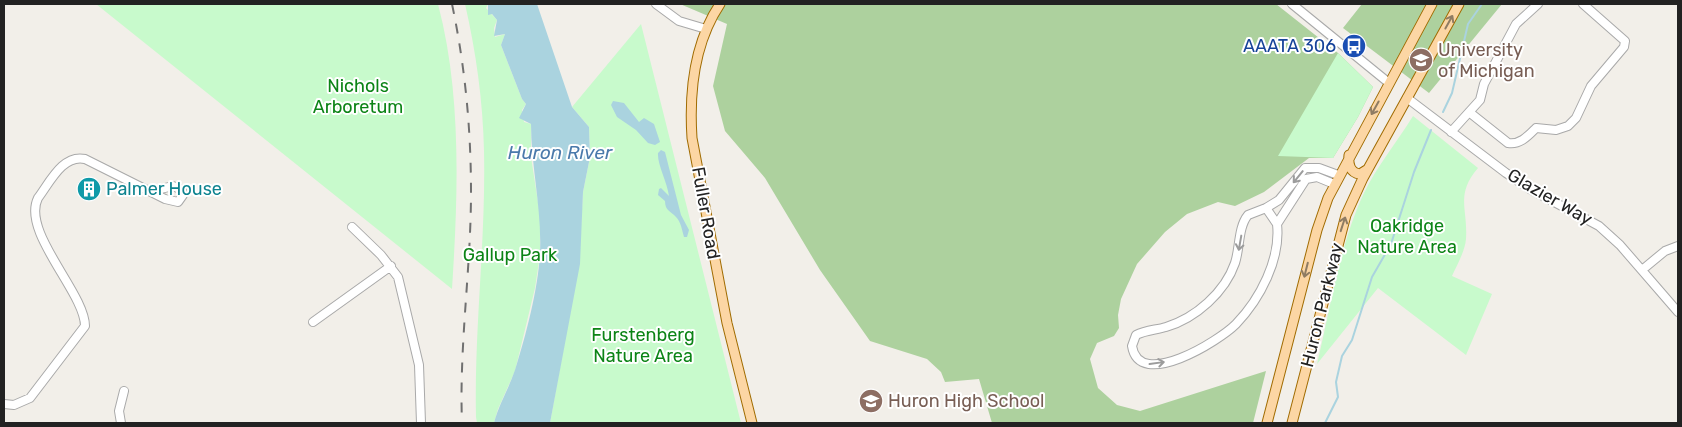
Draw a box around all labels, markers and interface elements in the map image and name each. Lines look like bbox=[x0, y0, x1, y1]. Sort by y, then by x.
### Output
one-way arrow bbox=[1445, 15, 1454, 30]
bus stop icon: AAATA 306 bbox=[1341, 33, 1367, 59]
place label: AAATA 306 bbox=[1243, 35, 1336, 57]
place label: University of Michigan bbox=[1438, 39, 1535, 82]
school or university icon: University of Michigan bbox=[1408, 47, 1434, 73]
park label: Nichols Arboretum bbox=[313, 75, 403, 118]
one-way arrow bbox=[1370, 101, 1380, 116]
water label: Huron River bbox=[508, 141, 613, 164]
street label: Glazier Way bbox=[1504, 164, 1596, 230]
street label: Fuller Road bbox=[687, 165, 725, 261]
one-way arrow bbox=[1292, 170, 1303, 183]
building icon: Palmer House bbox=[76, 176, 102, 202]
place label: Palmer House bbox=[106, 178, 222, 200]
park label: Oakridge Nature Area bbox=[1357, 215, 1457, 258]
one-way arrow bbox=[1339, 216, 1349, 232]
one-way arrow bbox=[1234, 235, 1244, 251]
street label: Huron Parkway bbox=[1296, 241, 1348, 369]
park label: Gallup Park bbox=[463, 244, 558, 266]
one-way arrow bbox=[1301, 262, 1310, 278]
park label: Furstenberg Nature Area bbox=[591, 324, 695, 367]
one-way arrow bbox=[1149, 358, 1165, 368]
school or university icon: Huron High School bbox=[858, 388, 884, 414]
place label: Huron High School bbox=[888, 390, 1044, 412]

